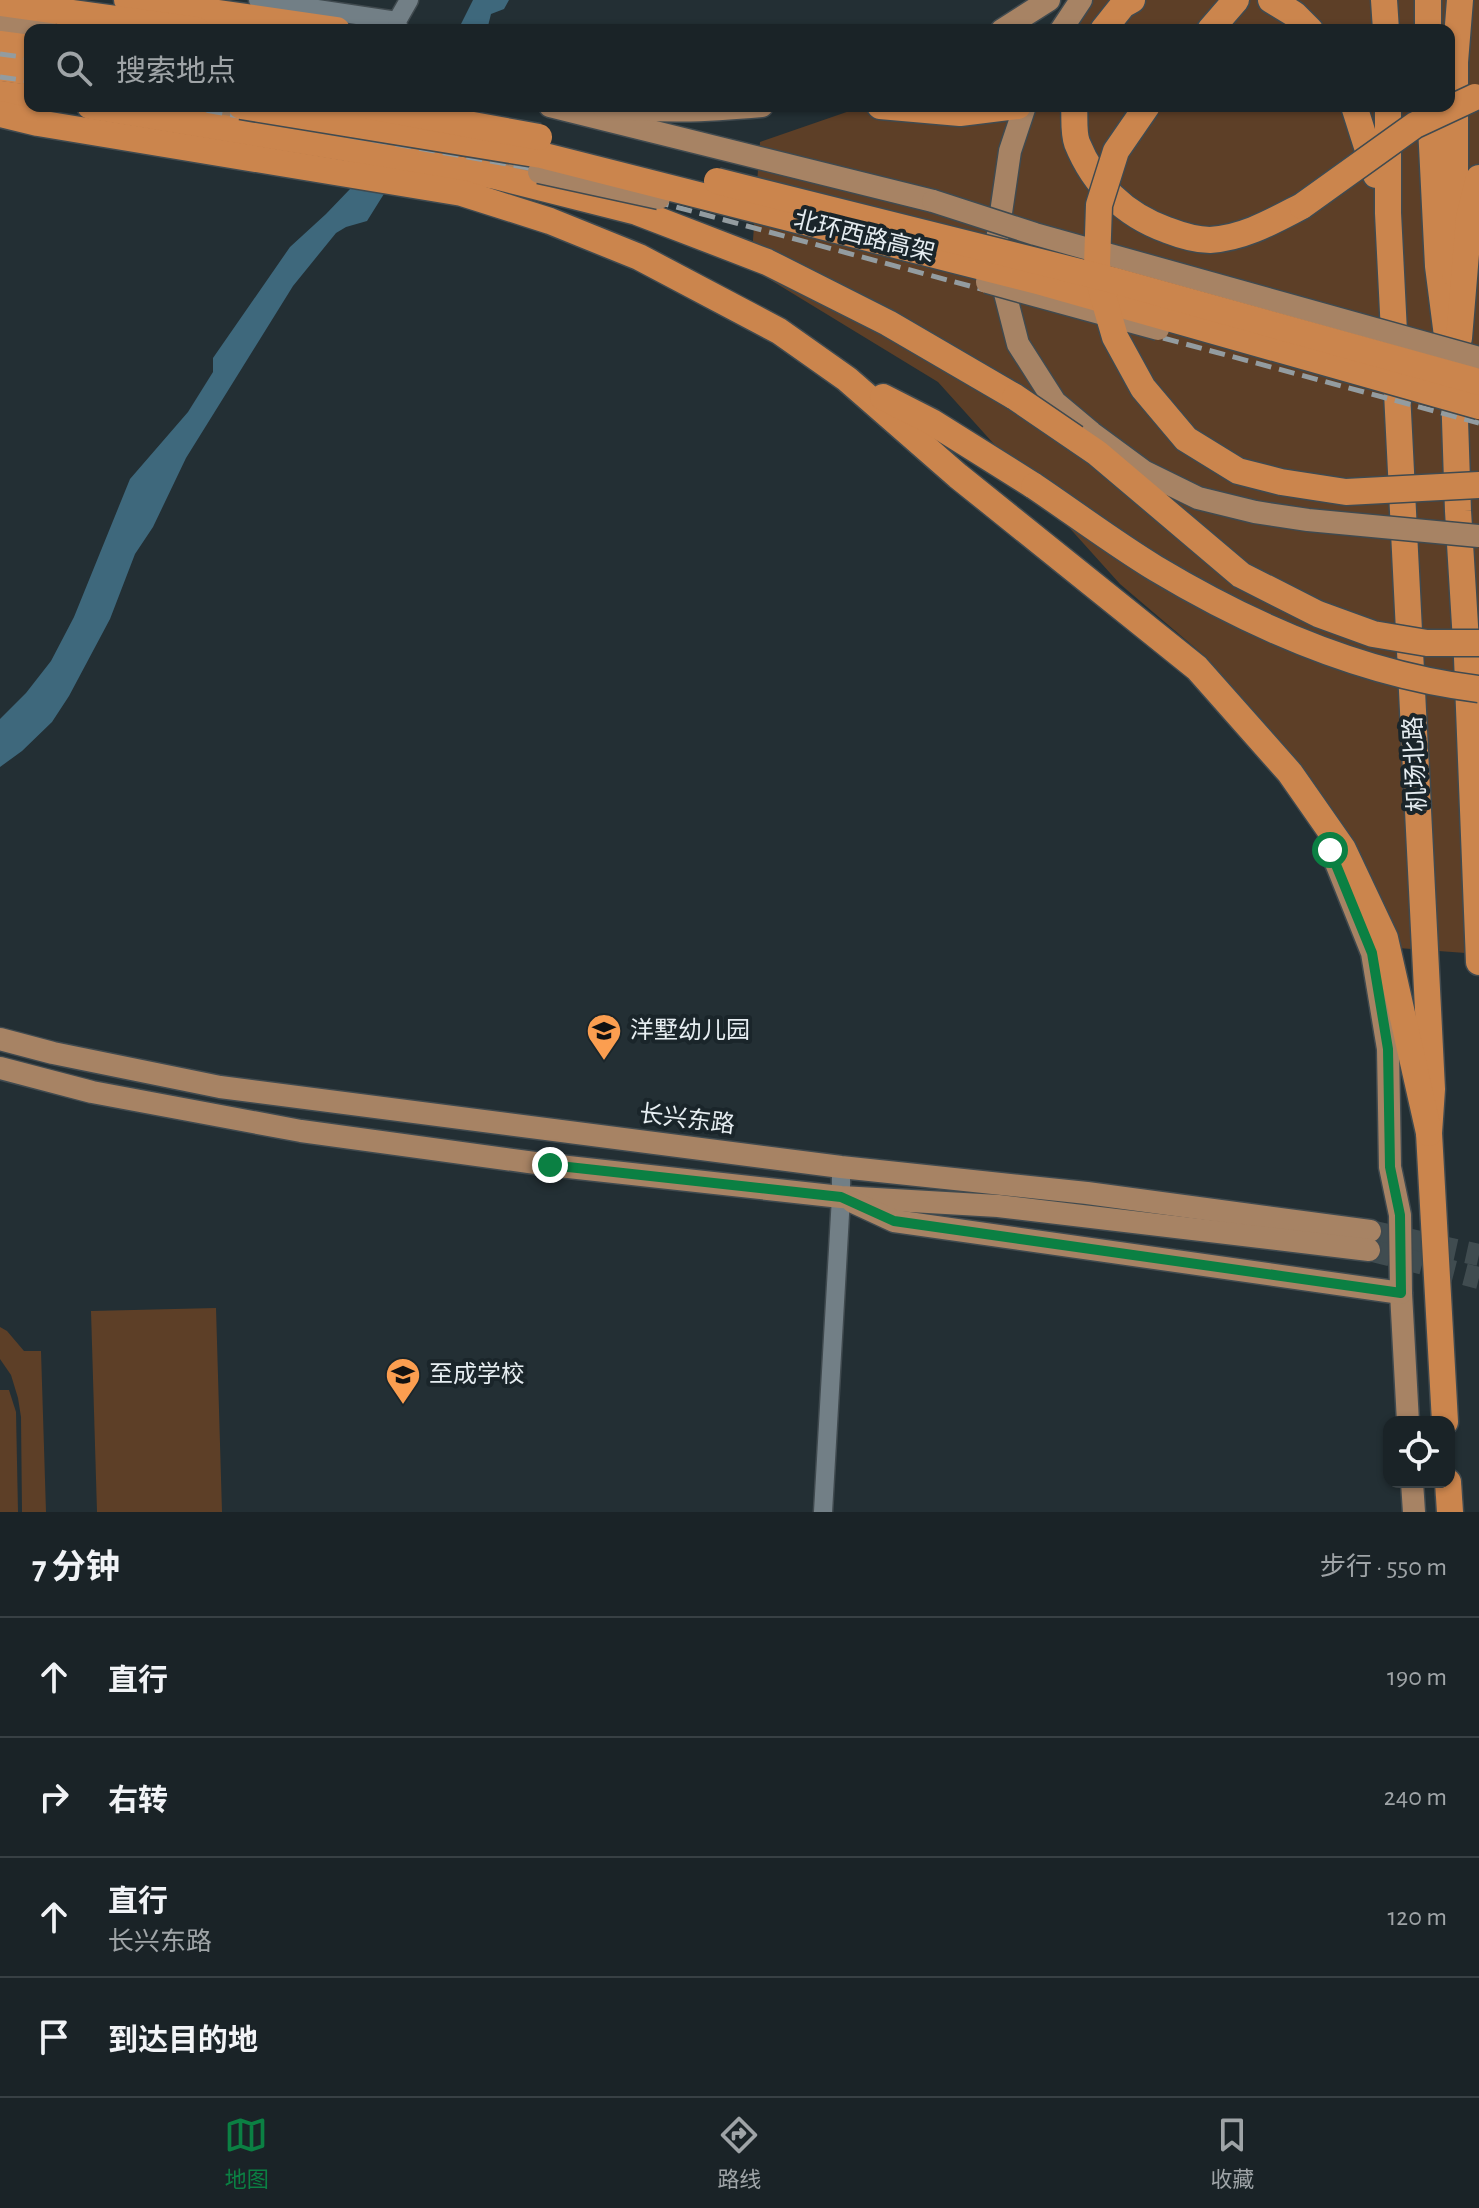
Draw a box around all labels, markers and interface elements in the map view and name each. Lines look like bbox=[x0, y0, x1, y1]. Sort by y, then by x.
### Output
search box bbox=[24, 24, 1455, 112]
icon: search bbox=[52, 46, 96, 90]
text: 搜索地点 bbox=[116, 57, 236, 87]
street label: 北环西路高架 bbox=[791, 206, 937, 266]
street label: 机场北路 bbox=[1400, 715, 1430, 813]
route start bbox=[1312, 832, 1348, 868]
school or university icon: 洋墅幼儿园 bbox=[585, 1012, 623, 1062]
place label: 洋墅幼儿园 bbox=[630, 1017, 750, 1043]
street label: 长兴东路 bbox=[638, 1100, 736, 1138]
route end bbox=[532, 1147, 568, 1183]
school or university icon: 至成学校 bbox=[384, 1356, 422, 1406]
place label: 至成学校 bbox=[429, 1361, 525, 1387]
map controls bbox=[1383, 1416, 1455, 1488]
button: locate bbox=[1383, 1416, 1455, 1488]
text: 7 分钟 bbox=[32, 1551, 120, 1585]
text: 步行 · 550 m bbox=[1320, 1554, 1447, 1580]
icon: ahead bbox=[32, 1655, 76, 1699]
text: 190 m bbox=[1387, 1664, 1447, 1690]
text: 直行 bbox=[108, 1666, 168, 1696]
icon: right bbox=[32, 1775, 76, 1819]
text: 240 m bbox=[1384, 1784, 1447, 1810]
text: 右转 bbox=[108, 1786, 168, 1816]
text: 直行 bbox=[108, 1887, 168, 1917]
icon: ahead bbox=[32, 1895, 76, 1939]
text: 120 m bbox=[1387, 1904, 1447, 1930]
text: 长兴东路 bbox=[108, 1929, 212, 1955]
icon: arrive bbox=[32, 2015, 76, 2059]
text: 到达目的地 bbox=[108, 2026, 258, 2056]
tab: 地图 bbox=[224, 2113, 269, 2193]
tab: 路线 bbox=[717, 2113, 762, 2193]
tab: 收藏 bbox=[1210, 2113, 1255, 2193]

